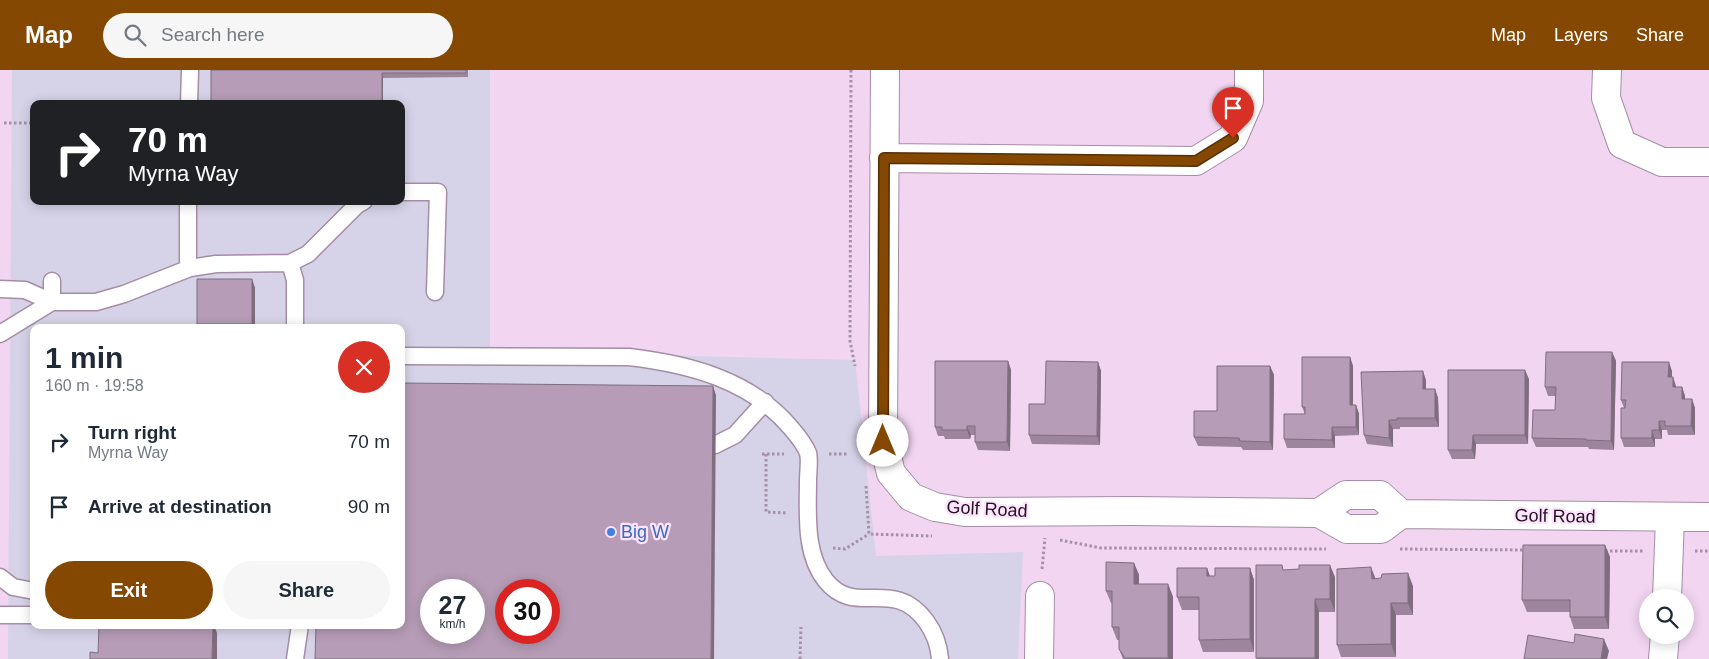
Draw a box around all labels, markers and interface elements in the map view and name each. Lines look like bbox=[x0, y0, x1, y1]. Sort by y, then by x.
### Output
search box bbox=[103, 13, 453, 58]
text: Map bbox=[25, 21, 73, 48]
icon: search bbox=[121, 21, 149, 49]
text: Search here bbox=[161, 24, 265, 45]
text: Map bbox=[1491, 25, 1526, 45]
text: Layers bbox=[1554, 25, 1608, 45]
text: Share bbox=[1636, 25, 1684, 45]
pin bbox=[1212, 87, 1254, 138]
icon: arrive bbox=[1219, 94, 1247, 122]
icon: right bbox=[45, 120, 110, 185]
text: 70 m bbox=[128, 120, 208, 159]
text: Myrna Way bbox=[128, 161, 238, 186]
text: 1 min bbox=[45, 341, 123, 374]
button: close bbox=[338, 341, 390, 393]
text: 160 m · 19:58 bbox=[45, 377, 144, 394]
position arrow bbox=[856, 414, 908, 466]
text: Turn right bbox=[88, 422, 176, 443]
icon: right bbox=[45, 428, 73, 456]
text: 70 m bbox=[348, 431, 390, 452]
text: Myrna Way bbox=[88, 444, 168, 461]
icon: arrive bbox=[45, 493, 73, 521]
text: Arrive at destination bbox=[88, 496, 272, 517]
text: 90 m bbox=[348, 496, 390, 517]
street label: Golf Road bbox=[946, 497, 1028, 521]
street label: Golf Road bbox=[1514, 505, 1596, 527]
place label: Big W bbox=[621, 522, 669, 542]
marker: Big W bbox=[605, 526, 617, 538]
button: Exit bbox=[45, 561, 213, 619]
button: Share bbox=[223, 561, 390, 619]
speed limit sign: 30 bbox=[495, 579, 560, 644]
map controls bbox=[1639, 589, 1694, 644]
button: search bbox=[1639, 589, 1694, 644]
text: 27 bbox=[439, 591, 466, 619]
text: km/h bbox=[439, 617, 466, 631]

